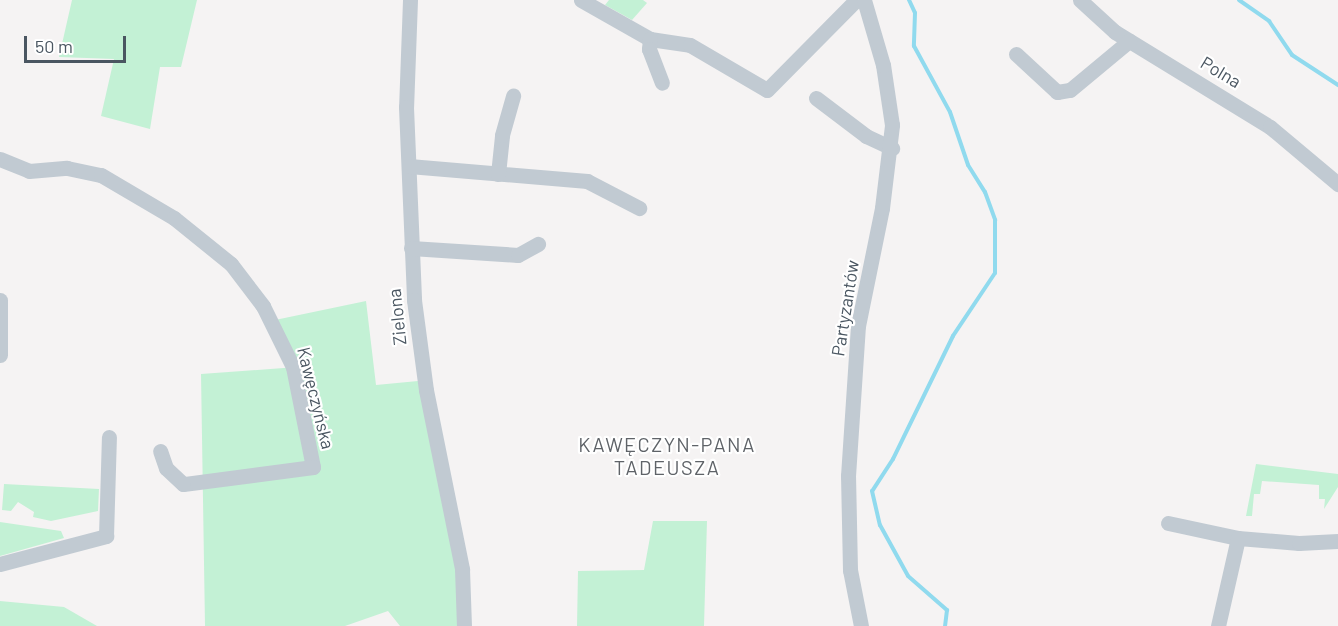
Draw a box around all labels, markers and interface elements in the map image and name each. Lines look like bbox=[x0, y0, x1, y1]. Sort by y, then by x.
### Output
scale bar bbox=[27, 24, 129, 62]
text: 50 m bbox=[35, 35, 73, 57]
street label: Polna bbox=[1197, 52, 1245, 92]
street label: Partyzantów bbox=[827, 258, 863, 358]
street label: Zielona bbox=[383, 288, 411, 346]
street label: Kawęczyńska bbox=[293, 345, 339, 451]
district label: KAWĘCZYN-PANA TADEUSZA bbox=[578, 432, 756, 479]

